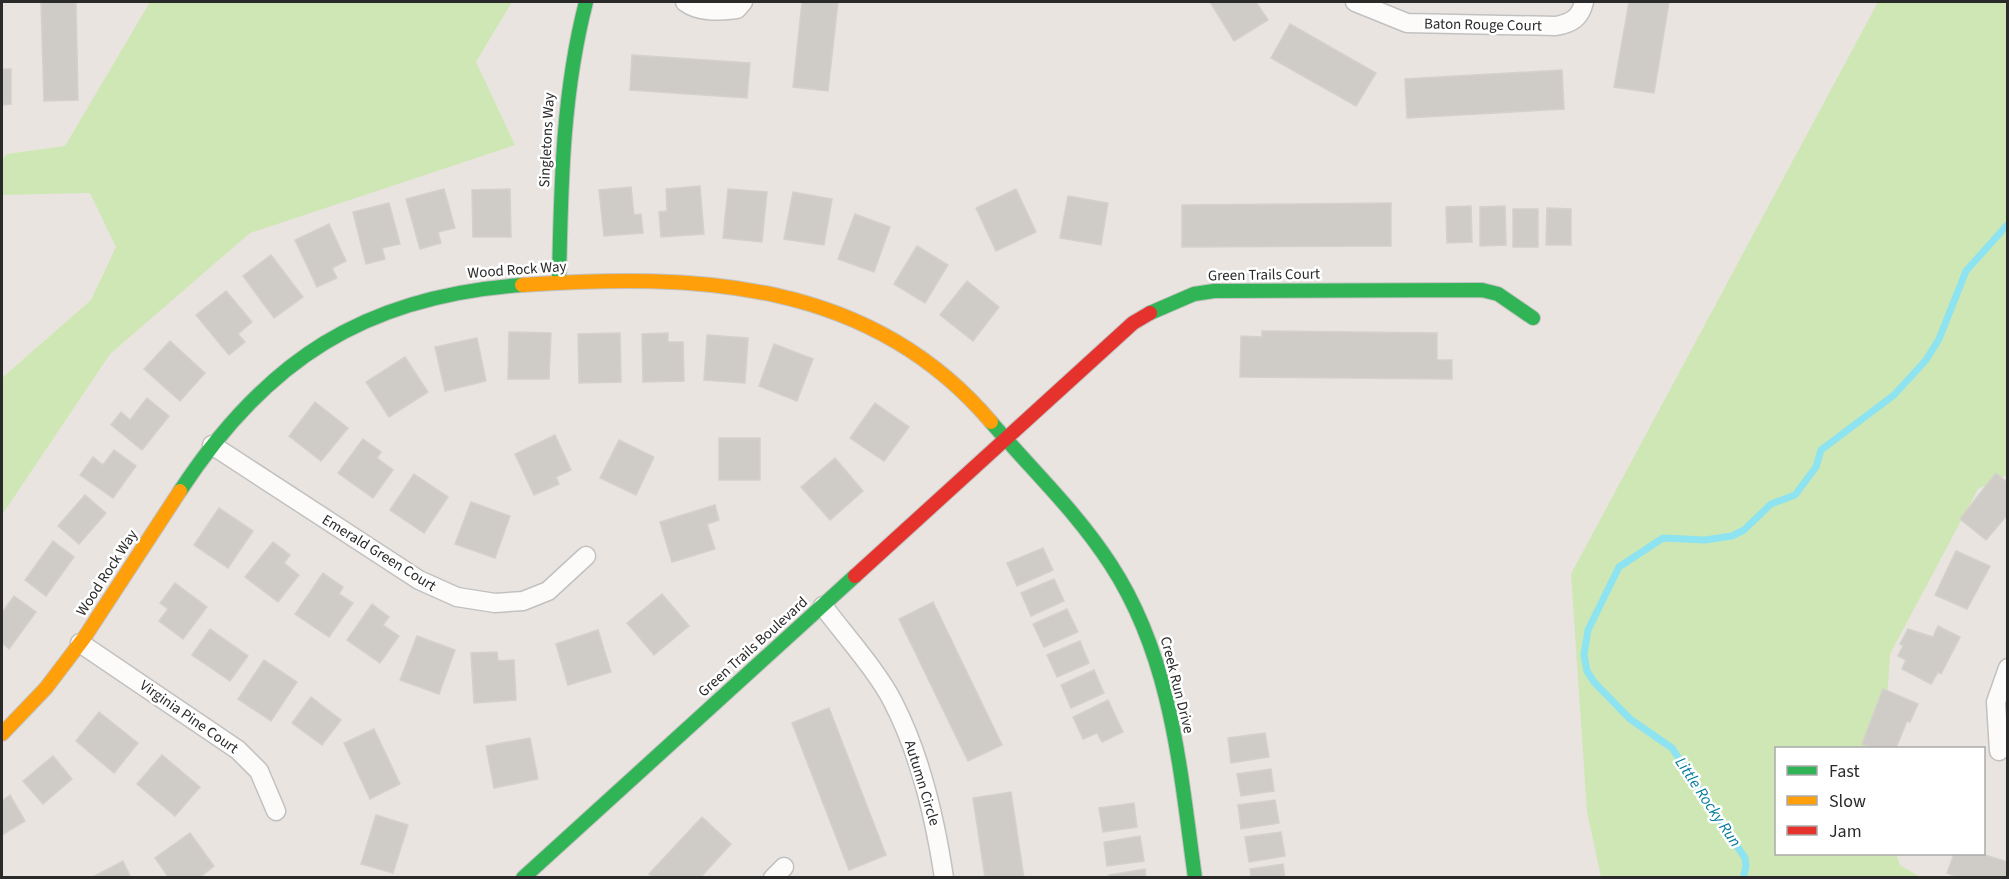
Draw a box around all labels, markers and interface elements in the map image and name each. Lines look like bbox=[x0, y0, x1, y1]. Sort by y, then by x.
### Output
street label: Baton Rouge Court bbox=[1424, 13, 1542, 37]
street label: Singletons Way bbox=[534, 92, 560, 188]
street label: Wood Rock Way bbox=[467, 256, 567, 284]
street label: Green Trails Court bbox=[1208, 264, 1320, 286]
street label: Emerald Green Court bbox=[318, 509, 440, 597]
street label: Wood Rock Way bbox=[71, 526, 143, 620]
street label: Green Trails Boulevard bbox=[694, 592, 812, 702]
street label: Creek Run Drive bbox=[1155, 634, 1199, 736]
street label: Virginia Pine Court bbox=[135, 675, 243, 759]
street label: Autumn Circle bbox=[899, 738, 945, 828]
legend bbox=[1775, 747, 1985, 855]
water label: Little Rocky Run bbox=[1670, 753, 1746, 851]
text: Fast bbox=[1829, 759, 1860, 784]
text: Slow bbox=[1829, 789, 1866, 814]
text: Jam bbox=[1829, 819, 1862, 844]

